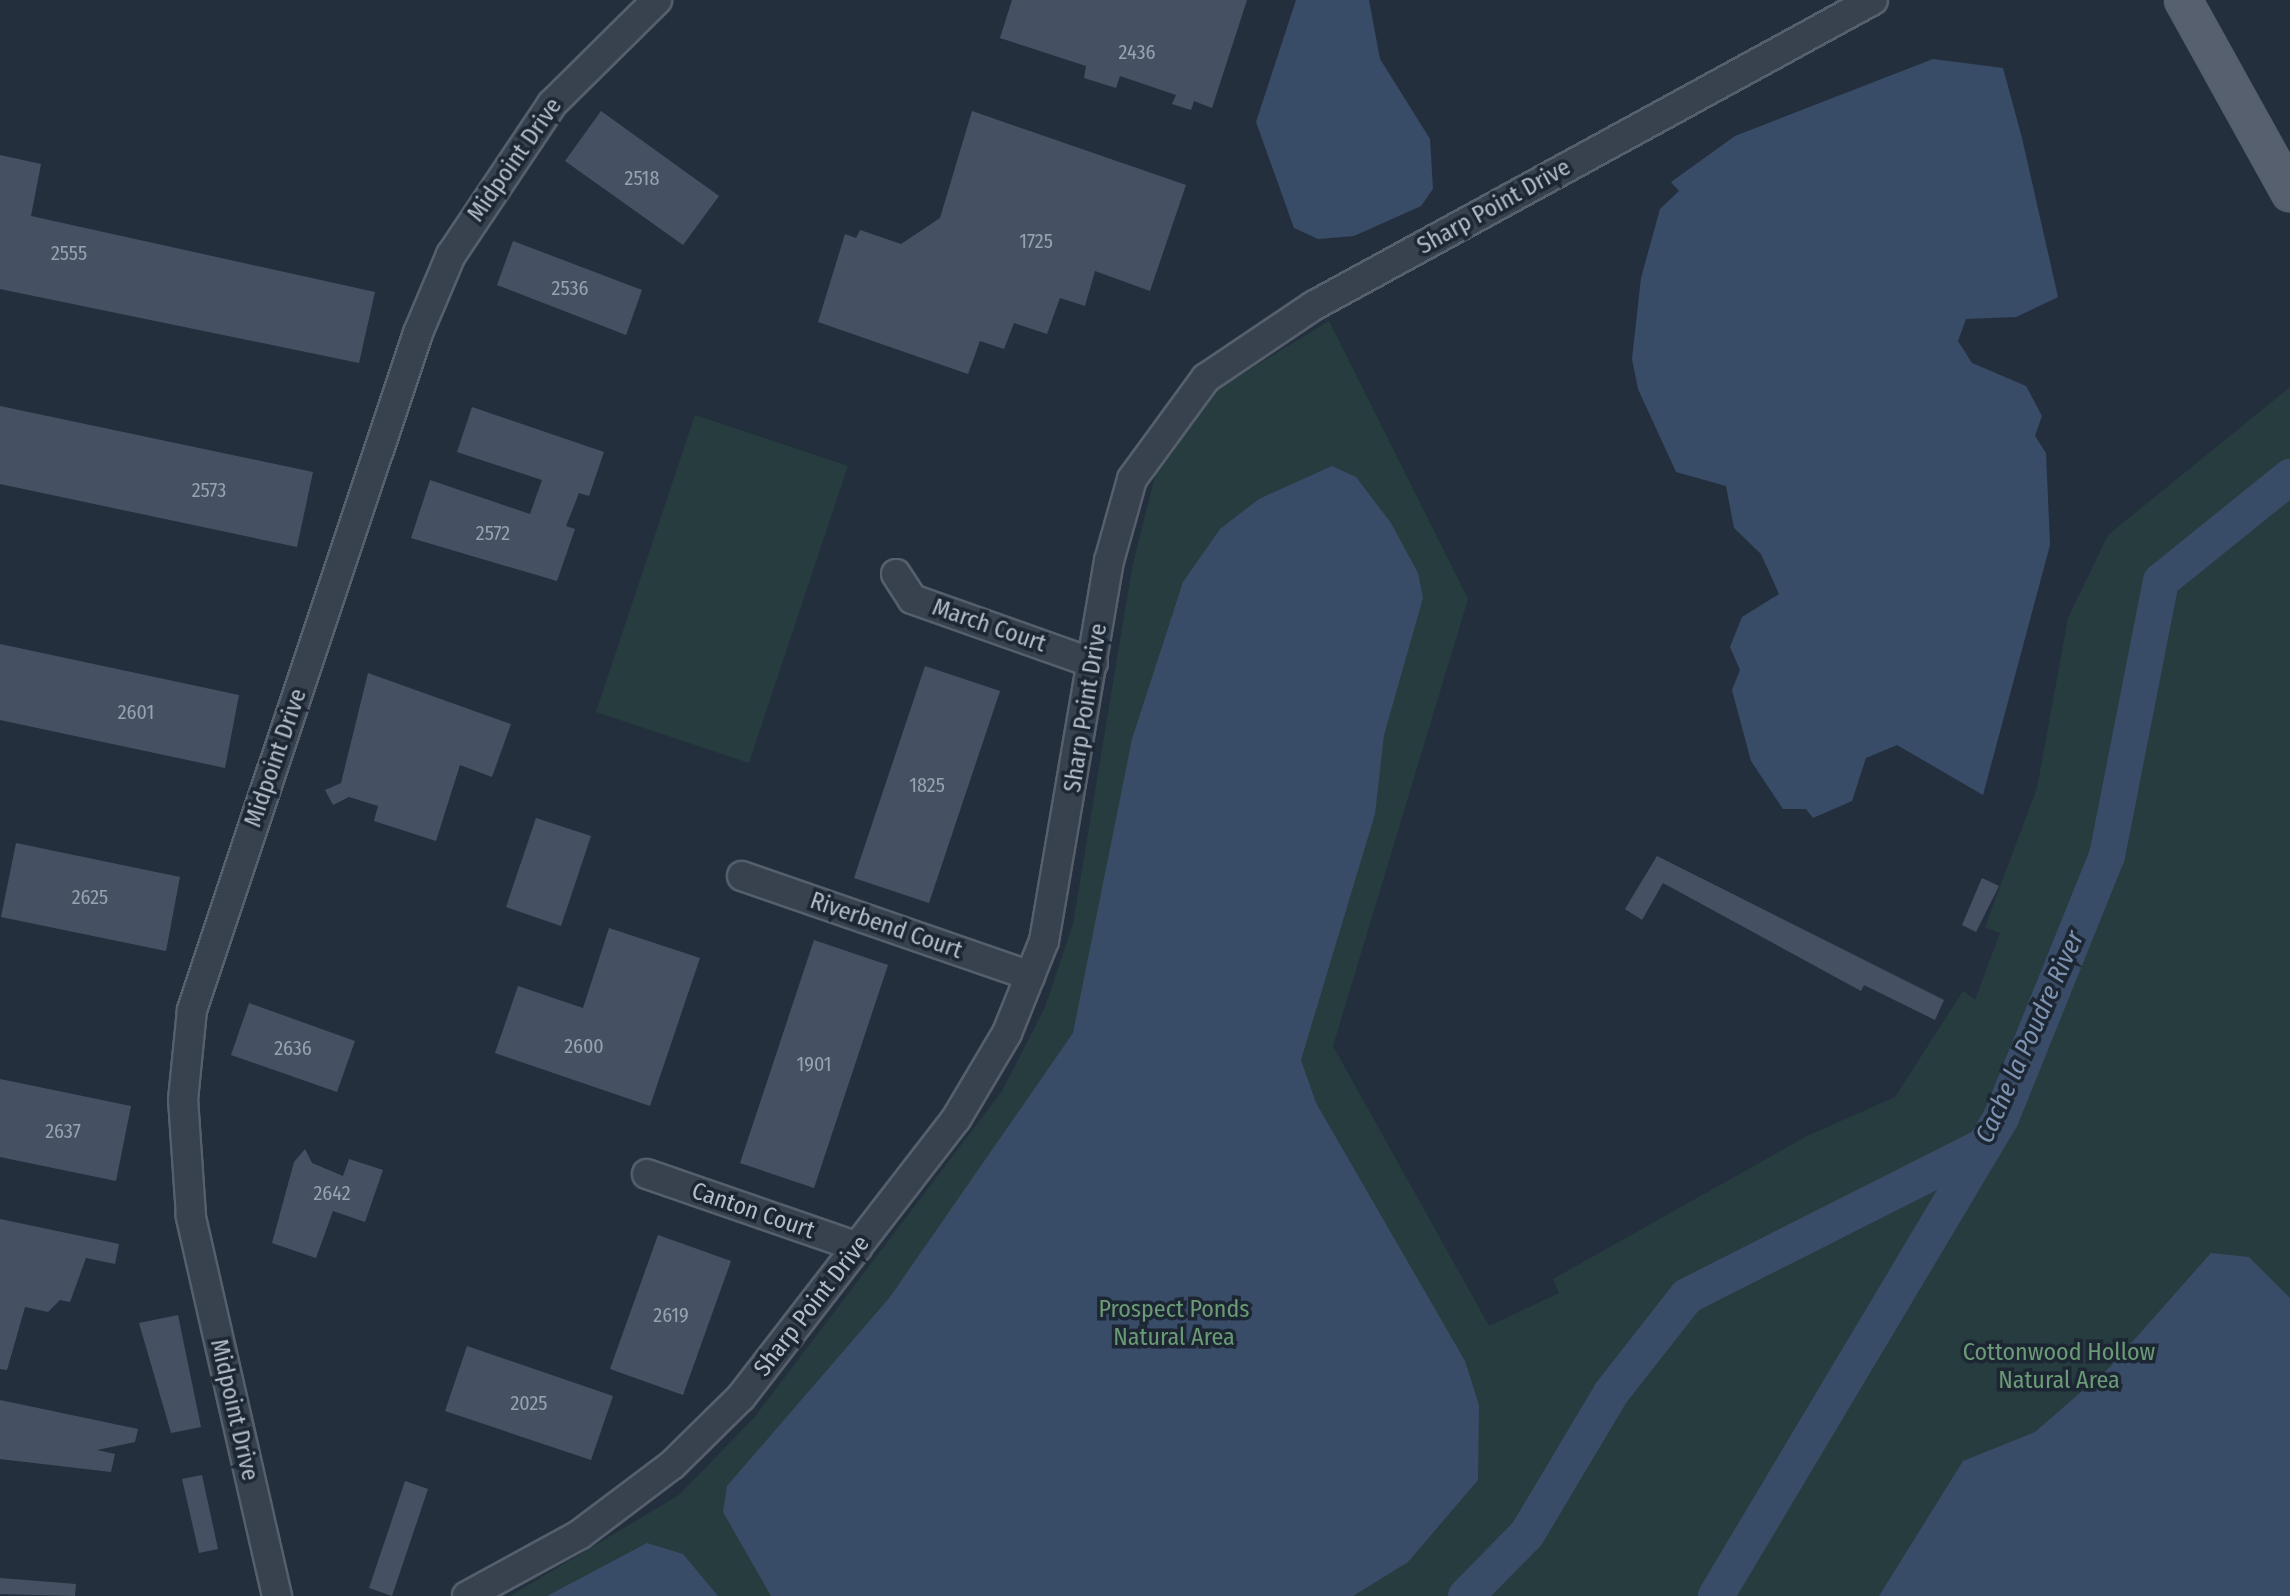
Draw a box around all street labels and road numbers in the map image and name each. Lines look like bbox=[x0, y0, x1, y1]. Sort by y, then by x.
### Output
street label: Midpoint Drive bbox=[462, 93, 568, 227]
street label: Sharp Point Drive bbox=[1412, 153, 1576, 261]
street label: March Court bbox=[928, 593, 1050, 659]
street label: Sharp Point Drive bbox=[1058, 622, 1114, 794]
street label: Midpoint Drive bbox=[239, 685, 313, 831]
street label: Riverbend Court bbox=[806, 887, 966, 965]
street label: Canton Court bbox=[688, 1177, 818, 1245]
street label: Sharp Point Drive bbox=[748, 1230, 876, 1382]
street label: Midpoint Drive bbox=[204, 1336, 264, 1484]

